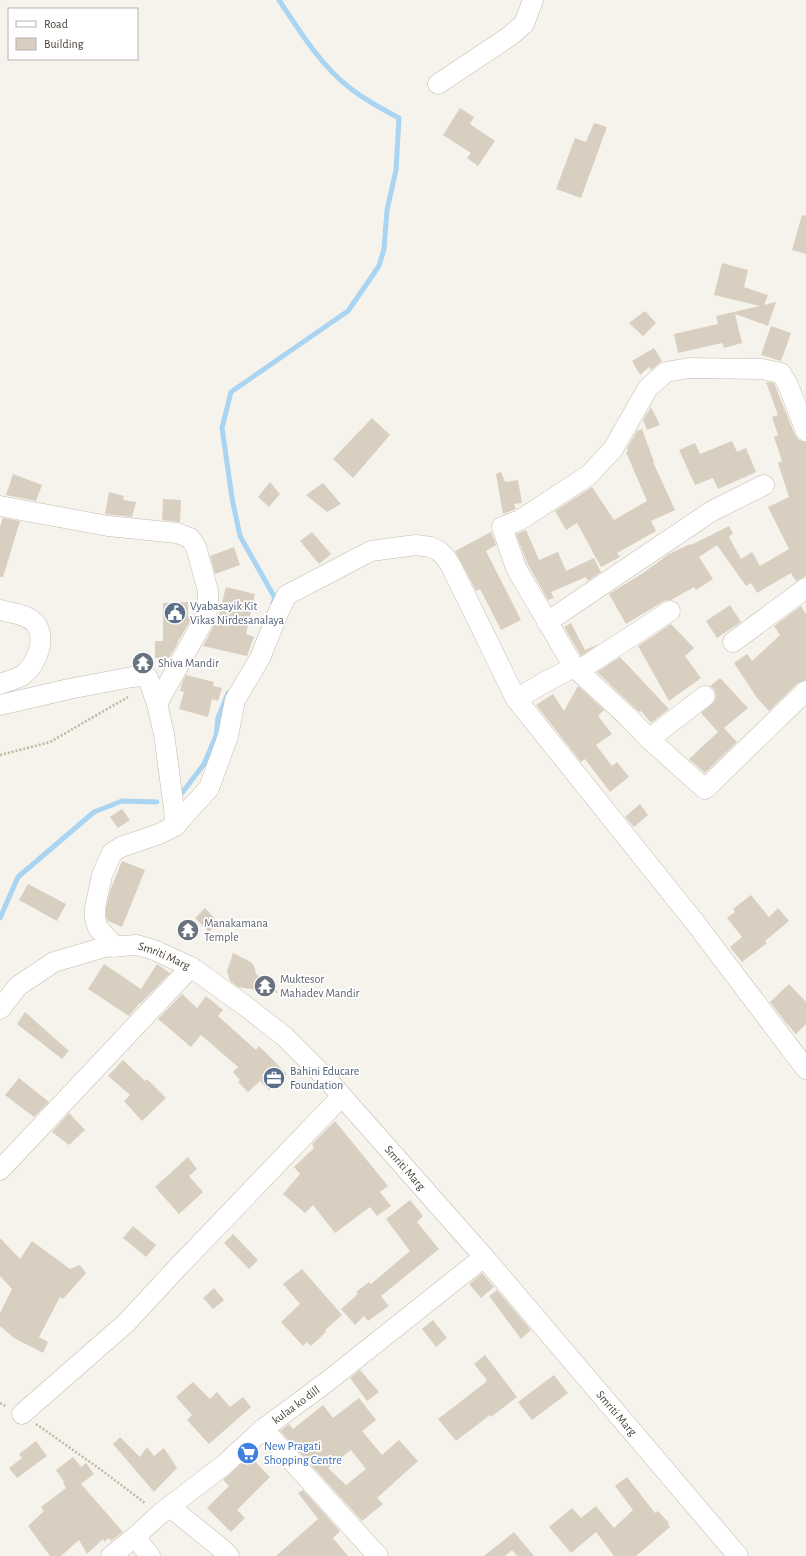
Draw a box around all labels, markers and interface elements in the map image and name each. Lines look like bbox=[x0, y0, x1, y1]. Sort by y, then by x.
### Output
legend bbox=[8, 8, 138, 60]
text: Road bbox=[44, 18, 68, 30]
text: Building bbox=[44, 38, 84, 50]
public building icon: Vyabasayik Kit Vikas Nirdesanalaya bbox=[162, 600, 188, 626]
place label: Vyabasayik Kit Vikas Nirdesanalaya bbox=[190, 600, 284, 627]
temple icon: Shiva Mandir bbox=[130, 650, 156, 676]
place label: Shiva Mandir bbox=[158, 657, 219, 669]
temple icon: Manakamana Temple bbox=[175, 917, 201, 943]
place label: Manakamana Temple bbox=[204, 917, 268, 943]
street label: Smriti Marg bbox=[137, 940, 192, 972]
temple icon: Muktesor Mahadev Mandir bbox=[252, 973, 278, 999]
place label: Muktesor Mahadev Mandir bbox=[280, 973, 360, 999]
office icon: Bahini Educare Foundation bbox=[261, 1065, 287, 1091]
place label: Bahini Educare Foundation bbox=[290, 1065, 359, 1091]
street label: Smriti Marg bbox=[382, 1143, 428, 1192]
street label: kulaa ko dill bbox=[270, 1383, 322, 1426]
street label: Smriti Marg bbox=[594, 1388, 639, 1438]
supermarket icon: New Pragati Shopping Centre bbox=[235, 1440, 261, 1466]
place label: New Pragati Shopping Centre bbox=[264, 1440, 342, 1466]

